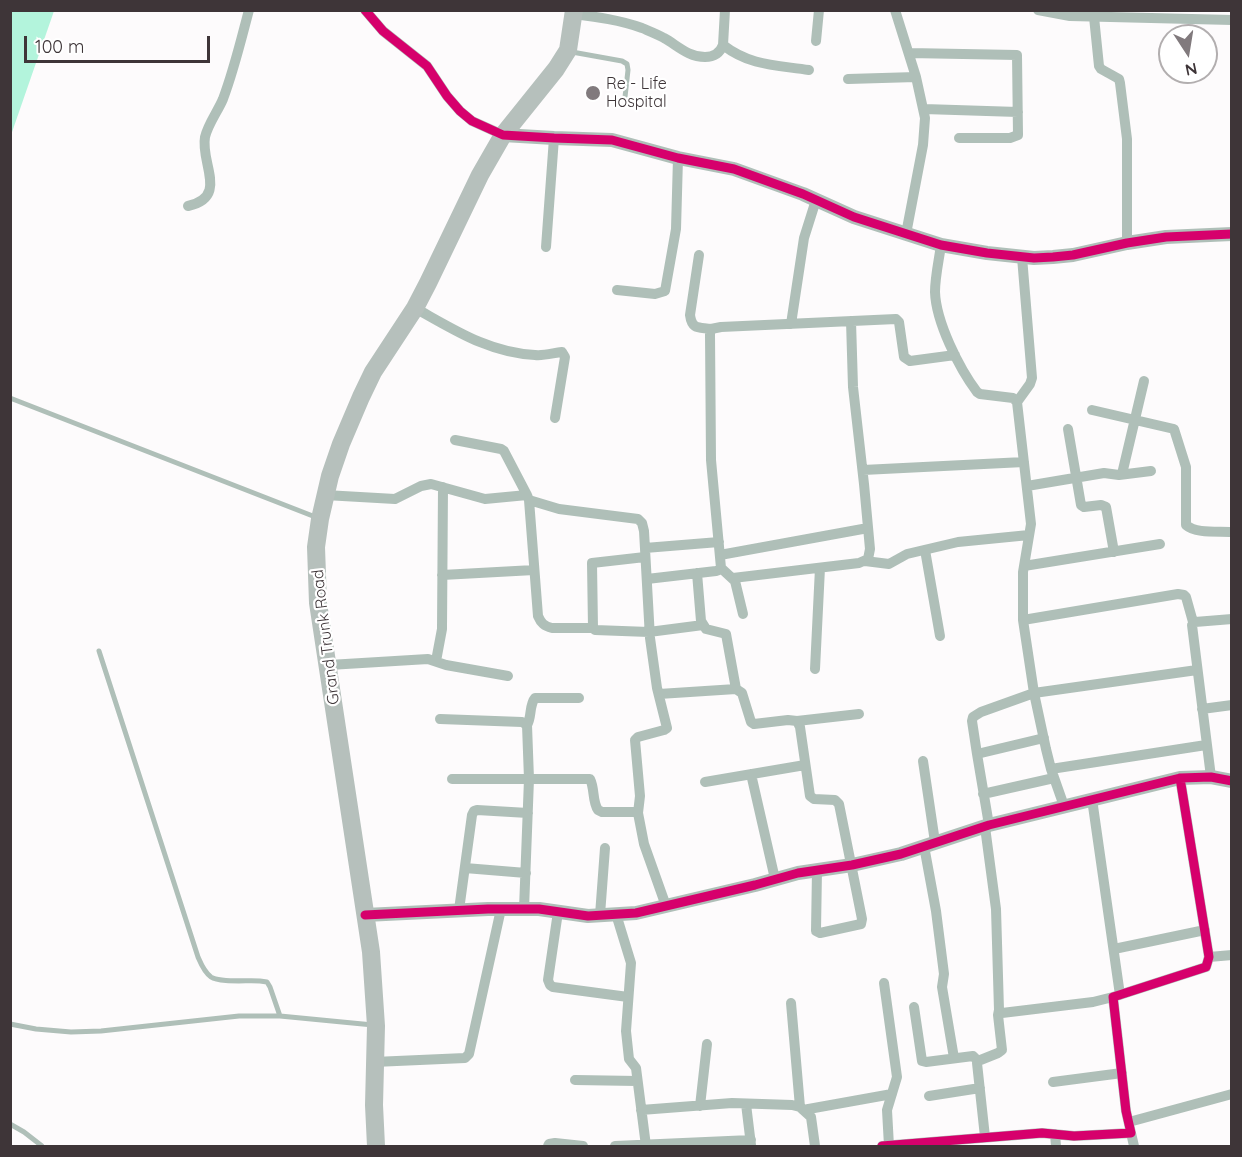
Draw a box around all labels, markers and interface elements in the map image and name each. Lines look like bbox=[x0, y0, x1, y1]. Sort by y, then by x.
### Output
scale bar bbox=[27, 24, 213, 62]
north arrow bbox=[1158, 24, 1218, 84]
text: 100 m bbox=[35, 35, 84, 58]
text: N bbox=[1184, 59, 1199, 81]
place label: Re - Life Hospital bbox=[606, 74, 667, 112]
marker: Re - Life Hospital bbox=[584, 84, 602, 102]
street label: Grand Trunk Road bbox=[308, 568, 344, 706]

